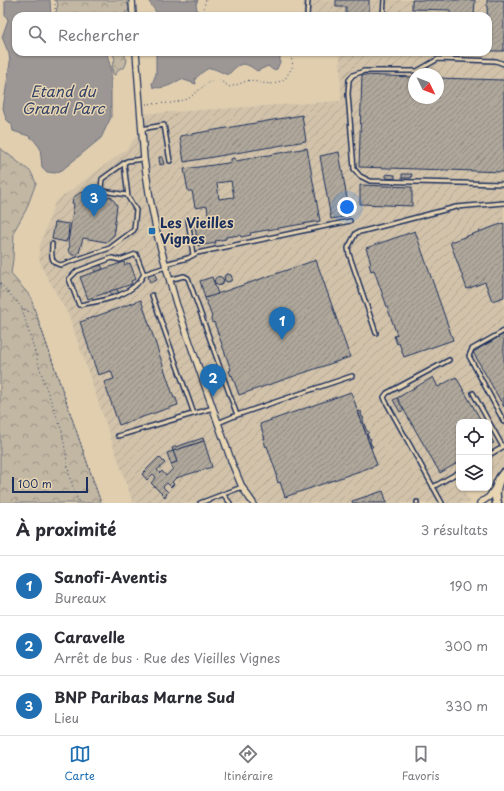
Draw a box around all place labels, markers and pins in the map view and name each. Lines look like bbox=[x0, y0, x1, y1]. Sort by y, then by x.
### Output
pin: 3 bbox=[81, 184, 107, 217]
place label: Les Vieilles Vignes bbox=[160, 212, 234, 249]
marker: Les Vieilles Vignes bbox=[147, 226, 157, 236]
pin: 1 bbox=[269, 307, 295, 340]
pin: 2 bbox=[200, 364, 226, 397]

